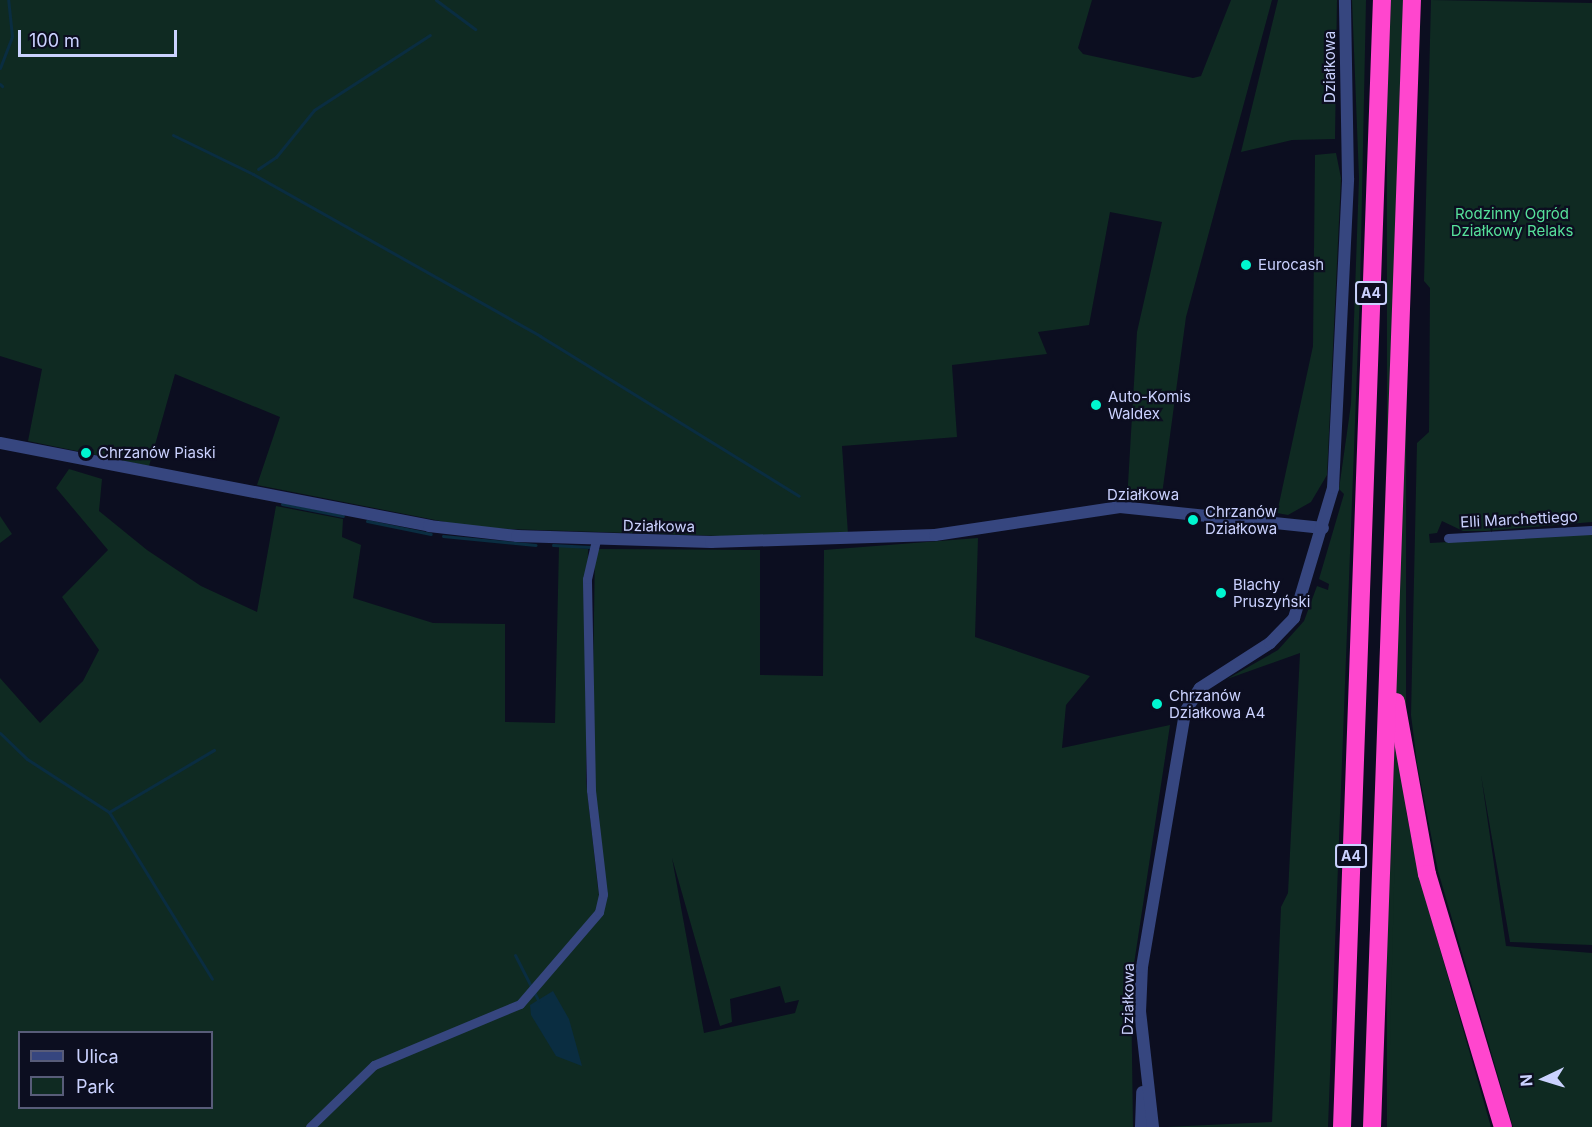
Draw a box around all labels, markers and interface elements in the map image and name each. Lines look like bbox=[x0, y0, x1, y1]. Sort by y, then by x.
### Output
scale bar bbox=[21, 18, 180, 56]
text: 100 m bbox=[29, 30, 80, 51]
street label: Działkowa bbox=[1321, 31, 1339, 103]
park label: Rodzinny Ogród Działkowy Relaks bbox=[1451, 204, 1573, 239]
place label: Eurocash bbox=[1258, 256, 1324, 274]
marker: Eurocash bbox=[1239, 258, 1253, 272]
road number: A4 bbox=[1354, 282, 1388, 304]
place label: Auto-Komis Waldex bbox=[1108, 387, 1191, 422]
marker: Auto-Komis Waldex bbox=[1089, 398, 1103, 412]
place label: Chrzanów Piaski bbox=[98, 444, 216, 462]
marker: Chrzanów Piaski bbox=[79, 446, 93, 460]
street label: Działkowa bbox=[1107, 486, 1179, 504]
place label: Chrzanów Działkowa bbox=[1205, 502, 1277, 537]
street label: Elli Marchettiego bbox=[1460, 507, 1578, 531]
marker: Chrzanów Działkowa bbox=[1186, 513, 1200, 527]
street label: Działkowa bbox=[623, 516, 695, 536]
place label: Blachy Pruszyński bbox=[1233, 575, 1310, 610]
marker: Blachy Pruszyński bbox=[1214, 586, 1228, 600]
place label: Chrzanów Działkowa A4 bbox=[1169, 686, 1265, 721]
marker: Chrzanów Działkowa A4 bbox=[1150, 697, 1164, 711]
road number: A4 bbox=[1334, 845, 1368, 867]
street label: Działkowa bbox=[1118, 963, 1138, 1035]
legend bbox=[18, 1031, 213, 1109]
text: Ulica bbox=[76, 1046, 119, 1067]
north arrow bbox=[1514, 1049, 1574, 1109]
text: N bbox=[1516, 1073, 1536, 1087]
text: Park bbox=[76, 1076, 115, 1097]

